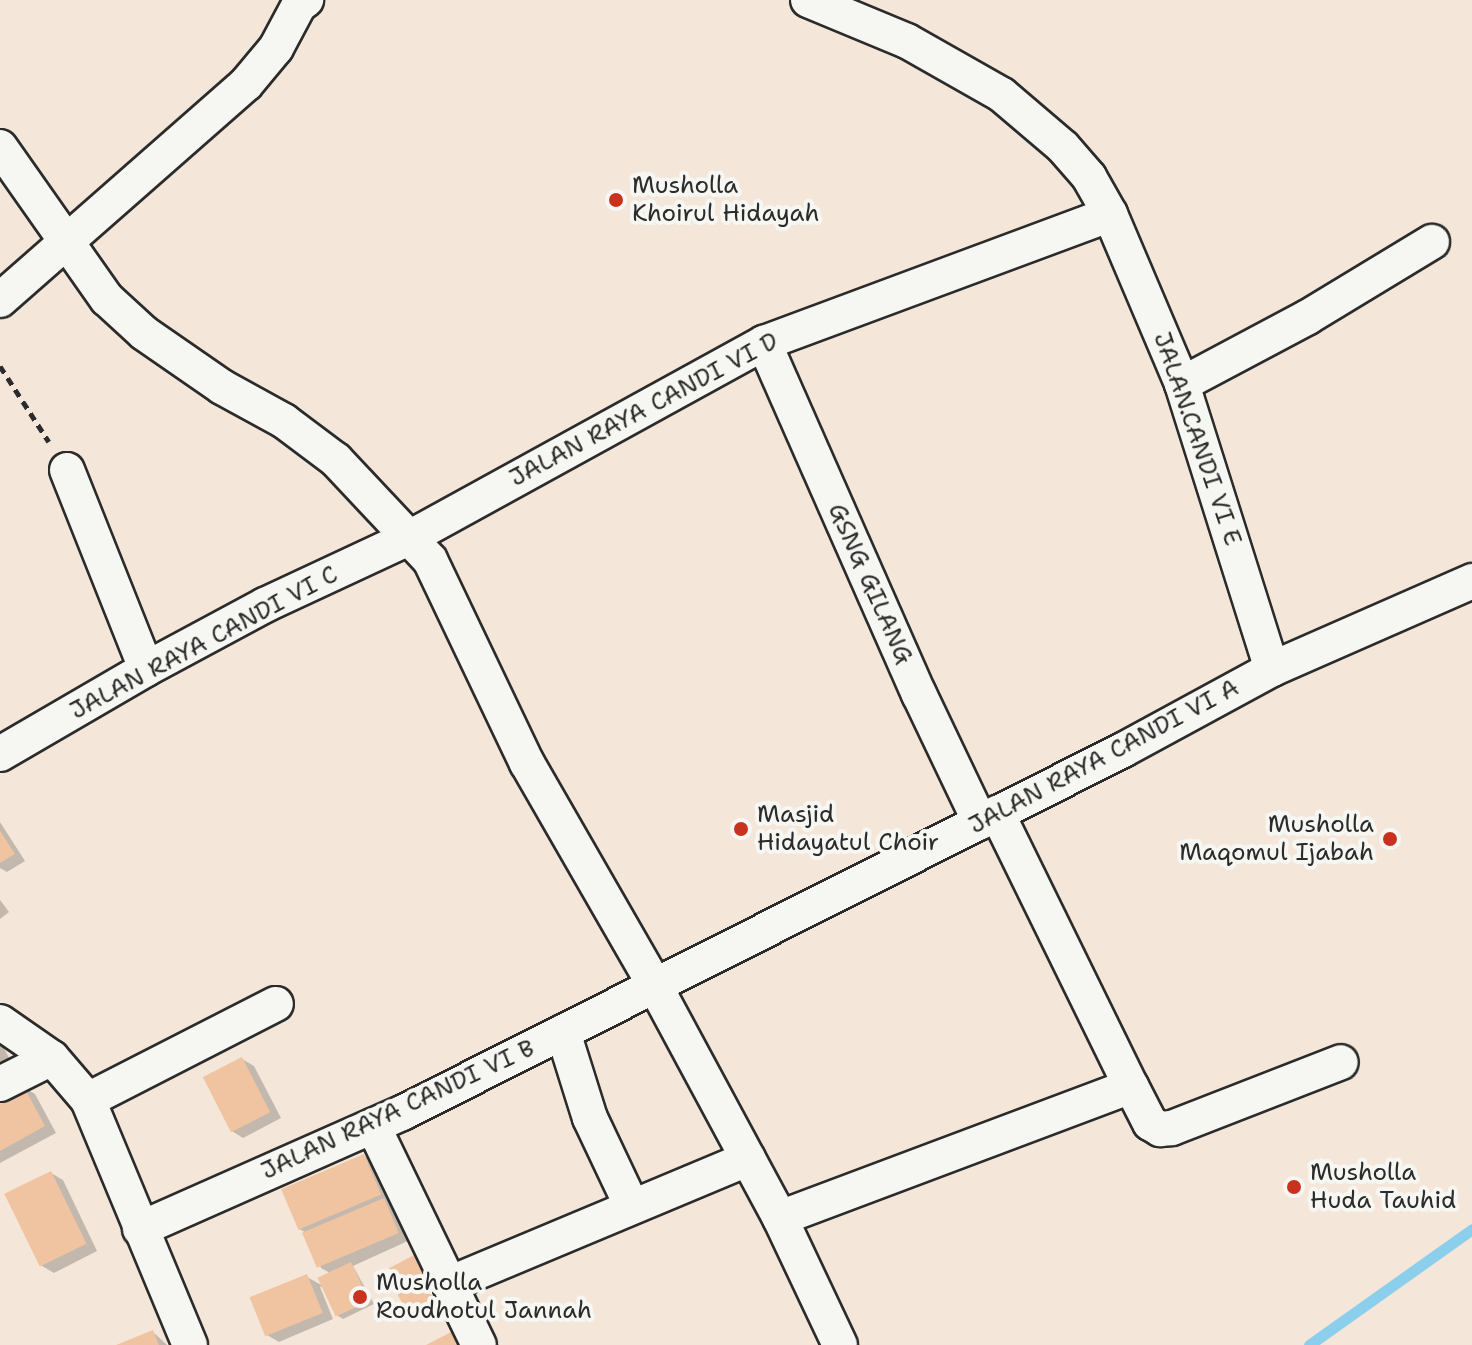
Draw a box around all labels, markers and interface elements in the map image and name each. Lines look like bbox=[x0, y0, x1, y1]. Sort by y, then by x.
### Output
place label: Musholla Khoirul Hidayah bbox=[632, 172, 820, 228]
marker: Musholla Khoirul Hidayah bbox=[607, 191, 625, 209]
street label: JALAN RAYA CANDI VI D bbox=[505, 327, 783, 493]
street label: JALAN.CANDI VI E bbox=[1147, 329, 1247, 549]
street label: GSNG GILANG bbox=[822, 499, 918, 669]
street label: JALAN RAYA CANDI VI C bbox=[65, 560, 343, 726]
street label: JALAN RAYA CANDI VI A bbox=[964, 674, 1244, 840]
place label: Masjid Hidayatul Choir bbox=[757, 801, 939, 857]
place label: Musholla Maqomul Ijabah bbox=[1179, 811, 1374, 867]
marker: Masjid Hidayatul Choir bbox=[732, 820, 750, 838]
marker: Musholla Maqomul Ijabah bbox=[1381, 830, 1399, 848]
street label: JALAN RAYA CANDI VI B bbox=[257, 1034, 539, 1186]
place label: Musholla Huda Tauhid bbox=[1310, 1159, 1456, 1215]
marker: Musholla Huda Tauhid bbox=[1285, 1178, 1303, 1196]
place label: Musholla Roudhotul Jannah bbox=[376, 1269, 592, 1325]
marker: Musholla Roudhotul Jannah bbox=[351, 1288, 369, 1306]

